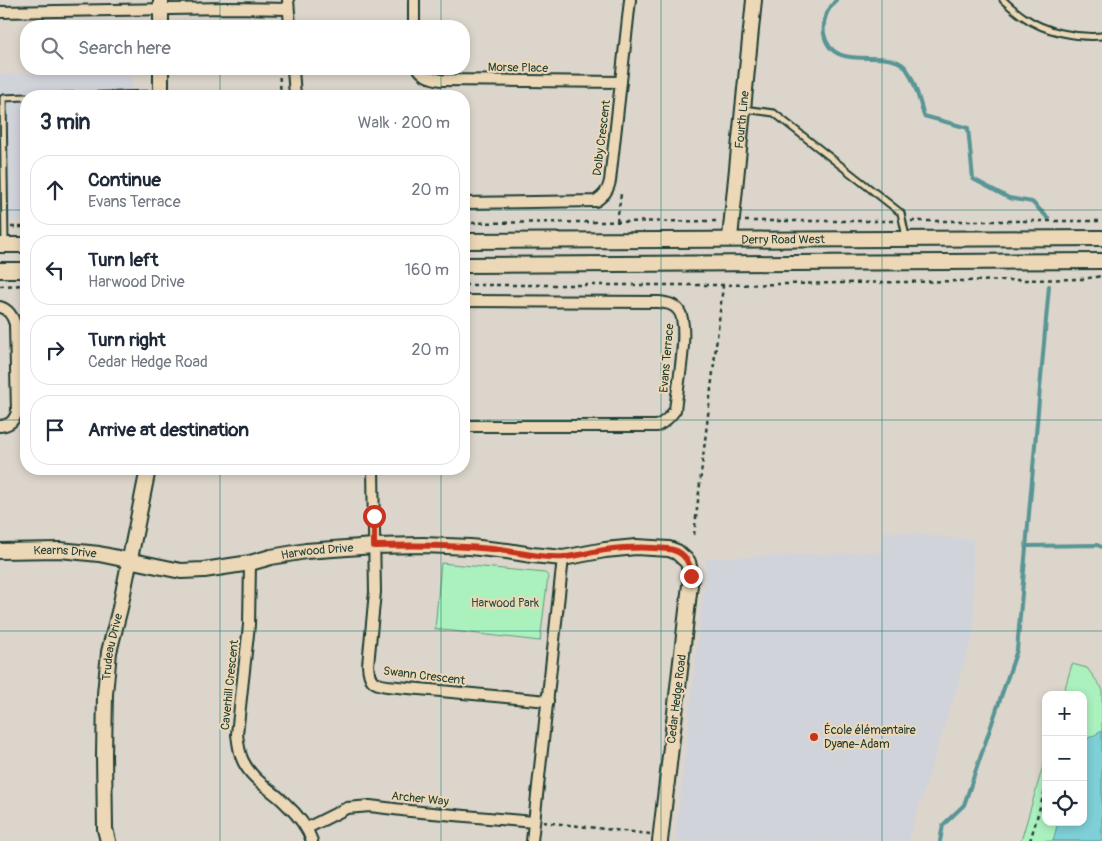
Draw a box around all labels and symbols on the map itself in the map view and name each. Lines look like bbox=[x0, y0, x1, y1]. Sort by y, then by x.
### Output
street label: Morse Place bbox=[488, 60, 548, 76]
street label: Fourth Line bbox=[732, 90, 752, 149]
street label: Dolby Crescent bbox=[590, 99, 614, 177]
street label: Derry Road West bbox=[741, 232, 825, 247]
street label: Evans Terrace bbox=[657, 323, 678, 393]
route start bbox=[363, 505, 386, 528]
street label: Harwood Drive bbox=[280, 540, 354, 563]
street label: Kearns Drive bbox=[33, 542, 97, 561]
route end bbox=[680, 565, 703, 588]
park label: Harwood Park bbox=[471, 596, 539, 611]
street label: Trudeau Drive bbox=[99, 612, 126, 681]
street label: Caverhill Crescent bbox=[218, 639, 242, 731]
street label: Cedar Hedge Road bbox=[664, 653, 690, 745]
street label: Swann Crescent bbox=[382, 664, 466, 688]
place label: École élémentaire Dyane-Adam bbox=[824, 722, 916, 752]
marker: École élémentaire Dyane-Adam bbox=[808, 731, 820, 743]
street label: Archer Way bbox=[391, 789, 449, 809]

